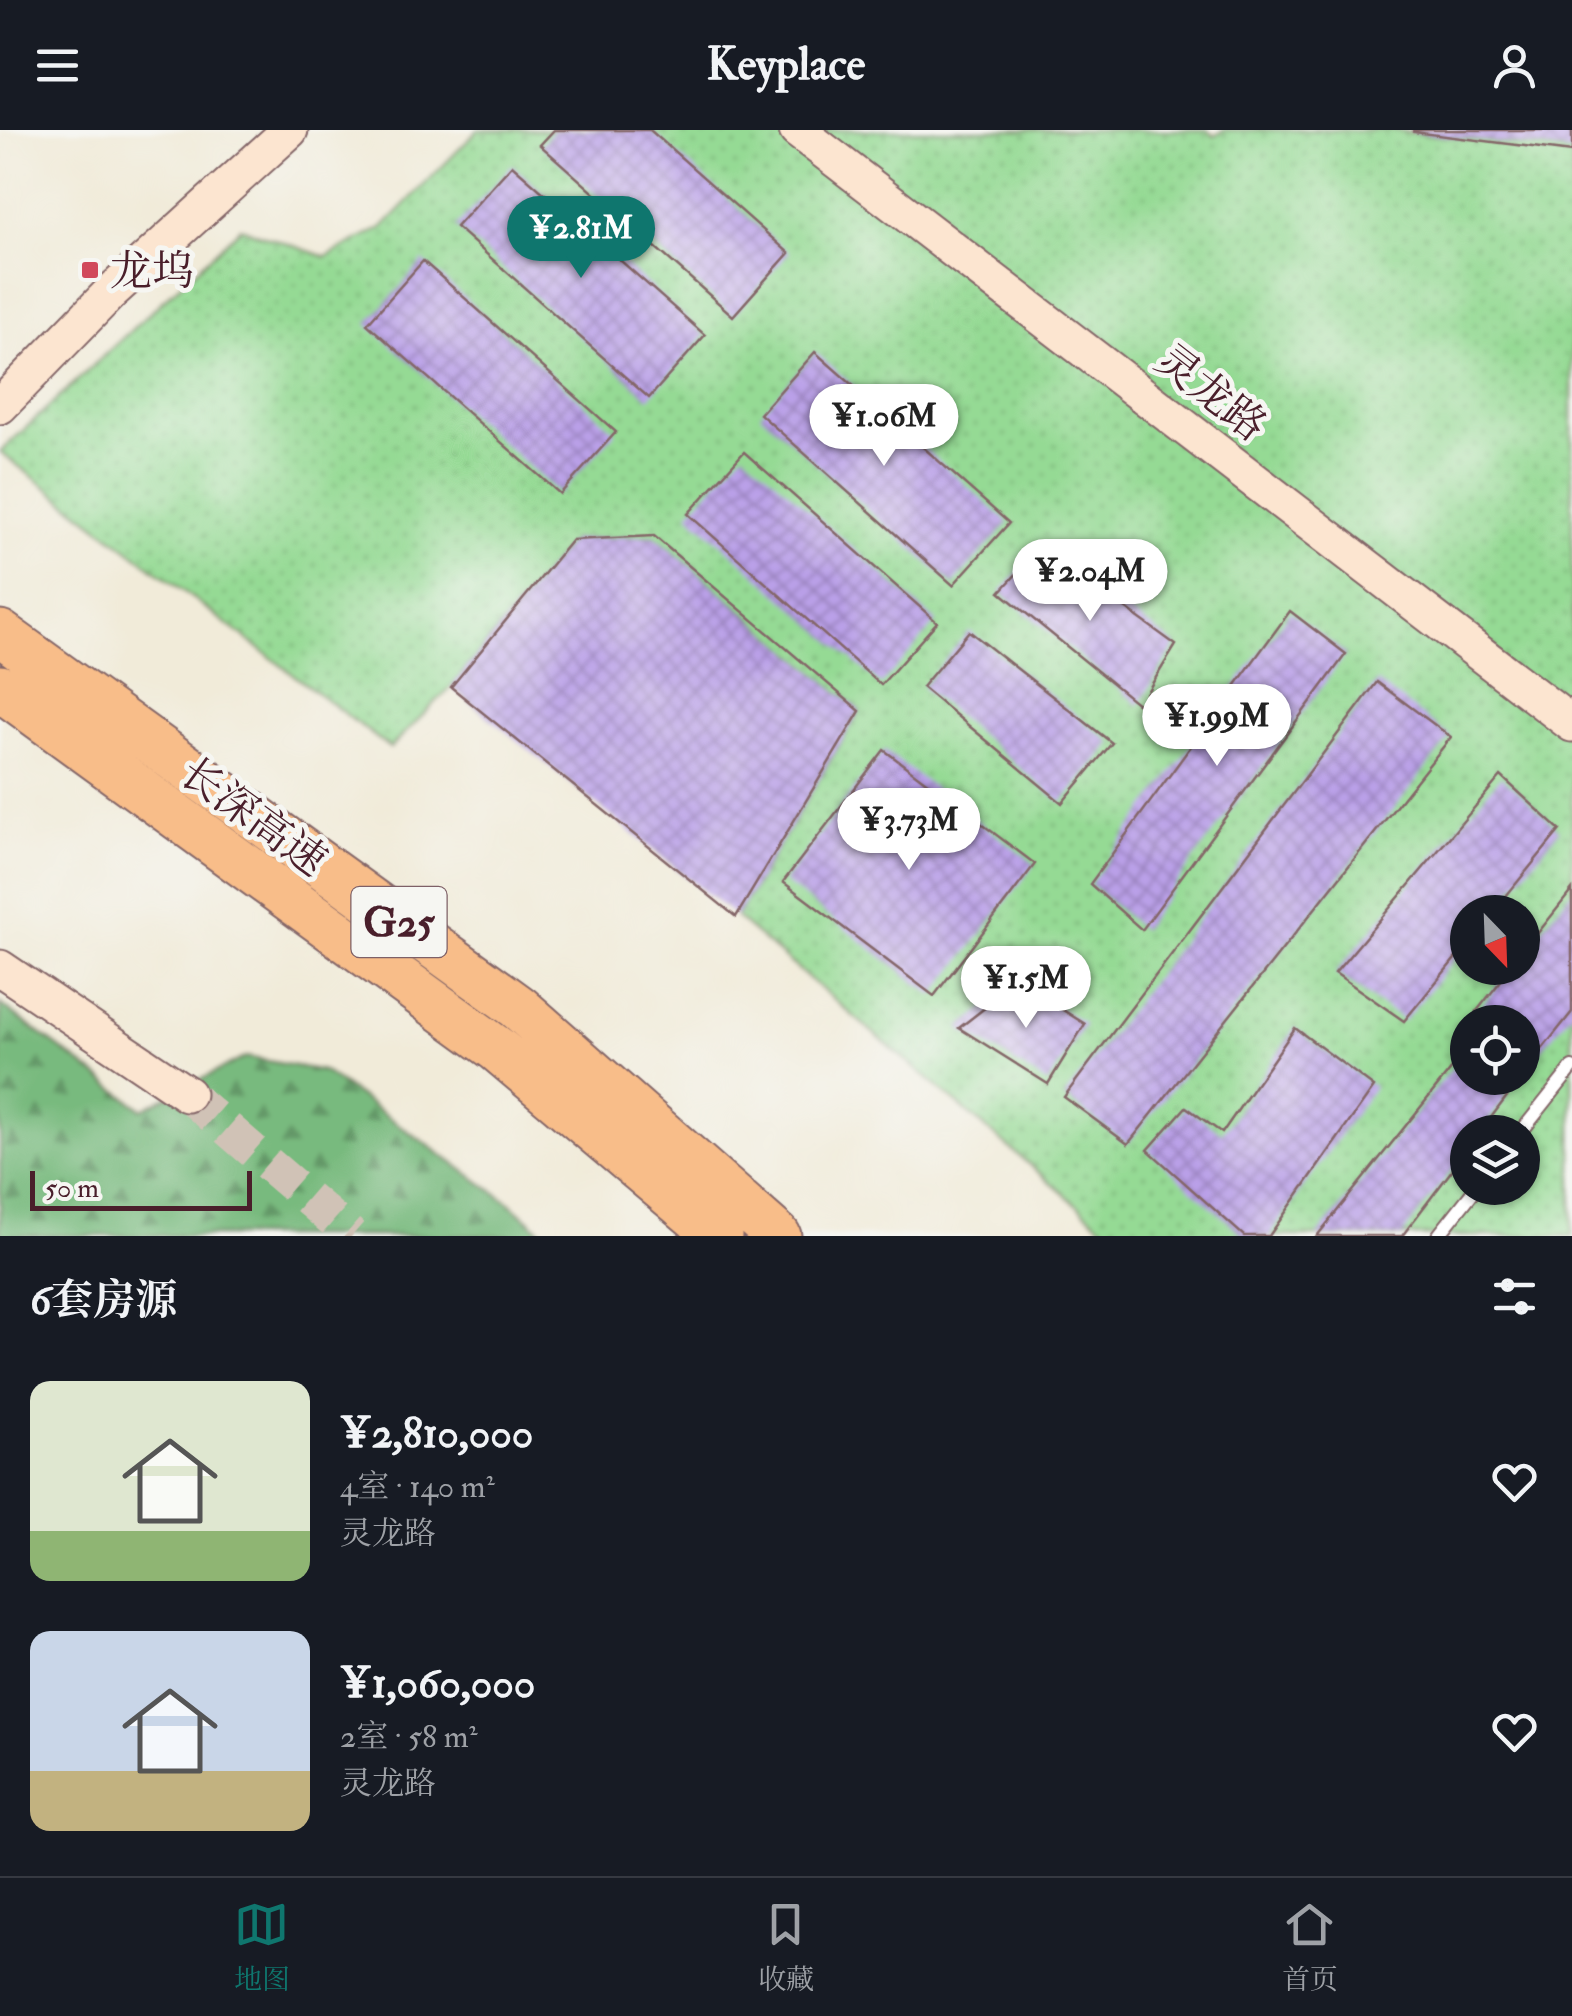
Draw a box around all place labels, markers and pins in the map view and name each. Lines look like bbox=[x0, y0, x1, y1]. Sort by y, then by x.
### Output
pin: ¥2.81M bbox=[500, 196, 662, 281]
place label: 龙坞 bbox=[110, 246, 194, 298]
marker: 龙坞 bbox=[79, 259, 101, 281]
pin: ¥1.06M bbox=[803, 384, 965, 469]
pin: ¥2.04M bbox=[1009, 539, 1171, 624]
pin: ¥1.99M bbox=[1136, 684, 1298, 769]
pin: ¥3.73M bbox=[828, 788, 990, 873]
pin: ¥1.5M bbox=[956, 946, 1096, 1031]

